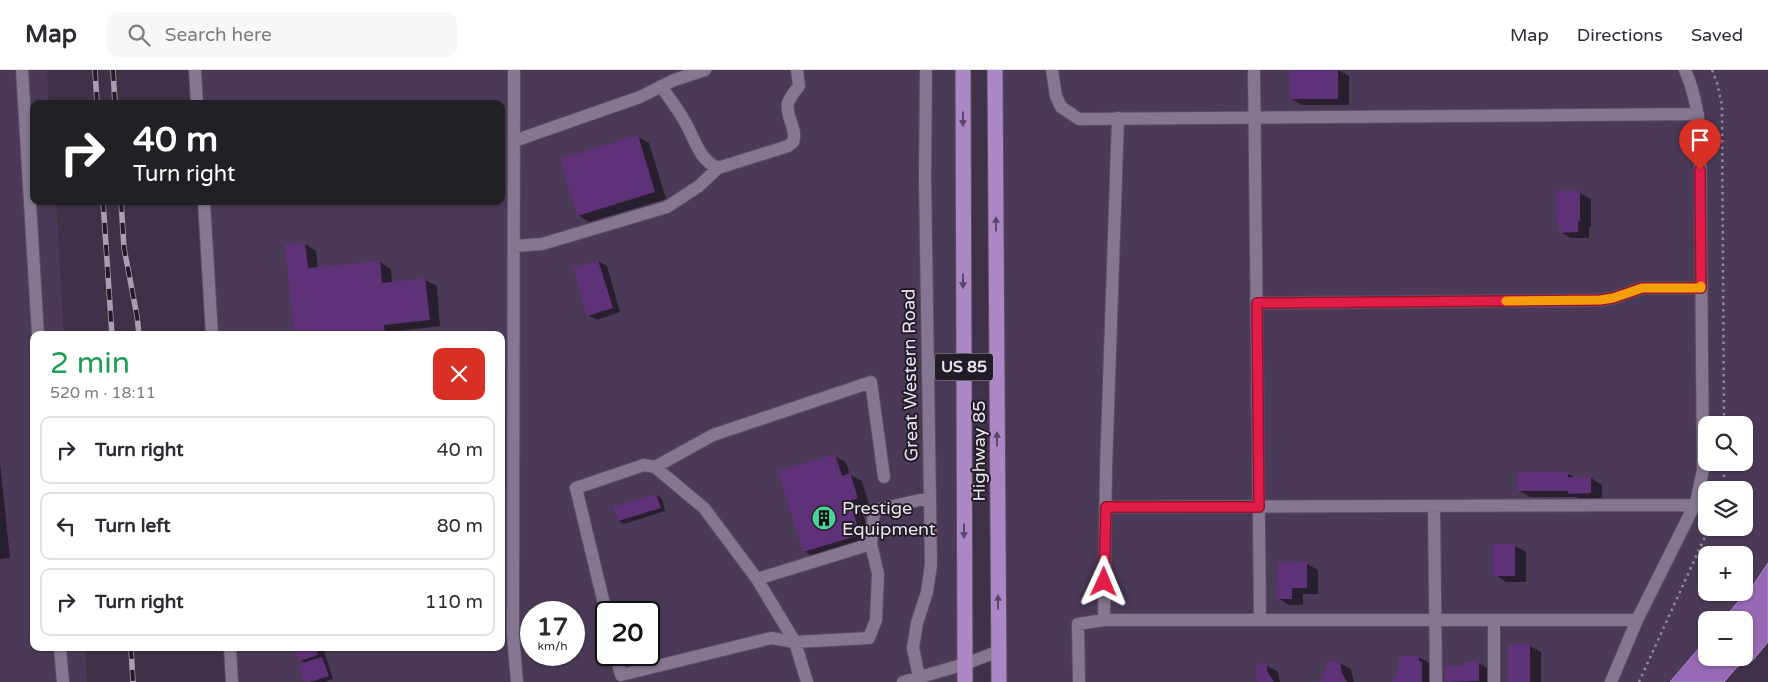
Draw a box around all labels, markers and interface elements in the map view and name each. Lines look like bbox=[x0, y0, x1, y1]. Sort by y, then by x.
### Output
search box bbox=[107, 12, 457, 57]
text: Map bbox=[25, 20, 77, 49]
icon: search bbox=[125, 21, 153, 49]
text: Search here bbox=[165, 24, 272, 46]
text: Map bbox=[1510, 24, 1549, 46]
text: Directions bbox=[1577, 24, 1663, 46]
text: Saved bbox=[1691, 24, 1743, 46]
one-way arrow bbox=[959, 111, 967, 127]
text: 40 m bbox=[133, 119, 218, 161]
pin bbox=[1679, 119, 1721, 170]
icon: right bbox=[50, 120, 115, 185]
icon: arrive bbox=[1686, 126, 1714, 154]
text: Turn right bbox=[133, 161, 235, 187]
one-way arrow bbox=[992, 216, 1000, 232]
one-way arrow bbox=[959, 273, 967, 289]
street label: Great Western Road bbox=[897, 288, 923, 462]
text: 2 min bbox=[50, 345, 130, 382]
button: close bbox=[433, 348, 485, 400]
road number: US 85 bbox=[935, 354, 993, 380]
text: 520 m · 18:11 bbox=[50, 383, 156, 403]
street label: Highway 85 bbox=[968, 400, 990, 502]
map controls bbox=[1698, 416, 1753, 666]
button: search bbox=[1698, 416, 1753, 471]
one-way arrow bbox=[993, 431, 1001, 447]
icon: right bbox=[52, 436, 80, 464]
text: Turn right bbox=[95, 439, 183, 461]
text: 40 m bbox=[437, 439, 483, 461]
button: layers bbox=[1698, 481, 1753, 536]
place label: Prestige Equipment bbox=[842, 497, 936, 540]
building icon: Prestige Equipment bbox=[811, 505, 837, 531]
icon: left bbox=[52, 512, 80, 540]
text: Turn left bbox=[95, 515, 171, 537]
text: 80 m bbox=[437, 515, 483, 537]
one-way arrow bbox=[960, 523, 968, 539]
button: + bbox=[1698, 546, 1753, 601]
position arrow bbox=[1077, 555, 1129, 607]
icon: right bbox=[52, 588, 80, 616]
text: Turn right bbox=[95, 591, 183, 613]
text: 110 m bbox=[425, 591, 483, 613]
one-way arrow bbox=[994, 594, 1002, 610]
speed limit sign: 20 bbox=[595, 601, 660, 666]
button: − bbox=[1698, 611, 1753, 666]
text: 17 bbox=[537, 612, 568, 642]
text: km/h bbox=[537, 639, 568, 653]

